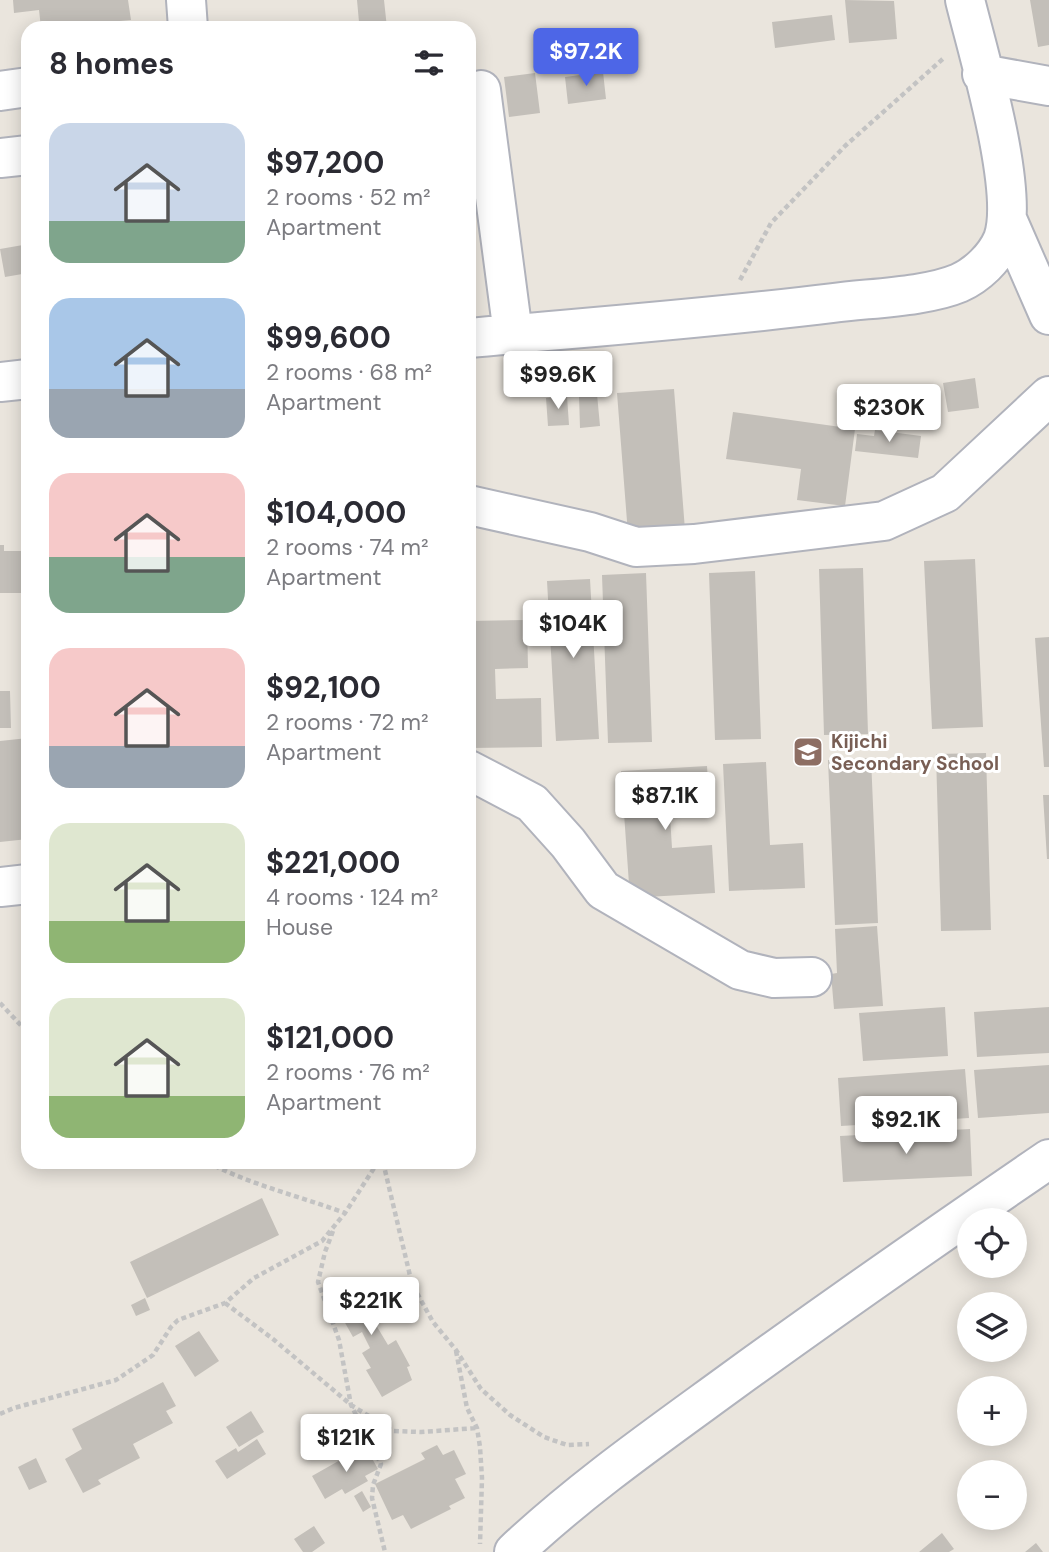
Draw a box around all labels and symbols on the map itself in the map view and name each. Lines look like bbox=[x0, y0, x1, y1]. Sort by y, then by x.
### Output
pin: $97.2K bbox=[529, 28, 643, 88]
pin: $99.6K bbox=[501, 352, 615, 411]
pin: $230K bbox=[840, 384, 938, 444]
pin: $104K bbox=[524, 600, 622, 660]
place label: Kijichi Secondary School bbox=[831, 729, 999, 776]
school or university icon: Kijichi Secondary School bbox=[791, 735, 825, 769]
pin: $87.1K bbox=[608, 772, 722, 832]
pin: $92.1K bbox=[849, 1096, 963, 1156]
pin: $221K bbox=[322, 1278, 420, 1337]
pin: $121K bbox=[297, 1414, 395, 1474]

